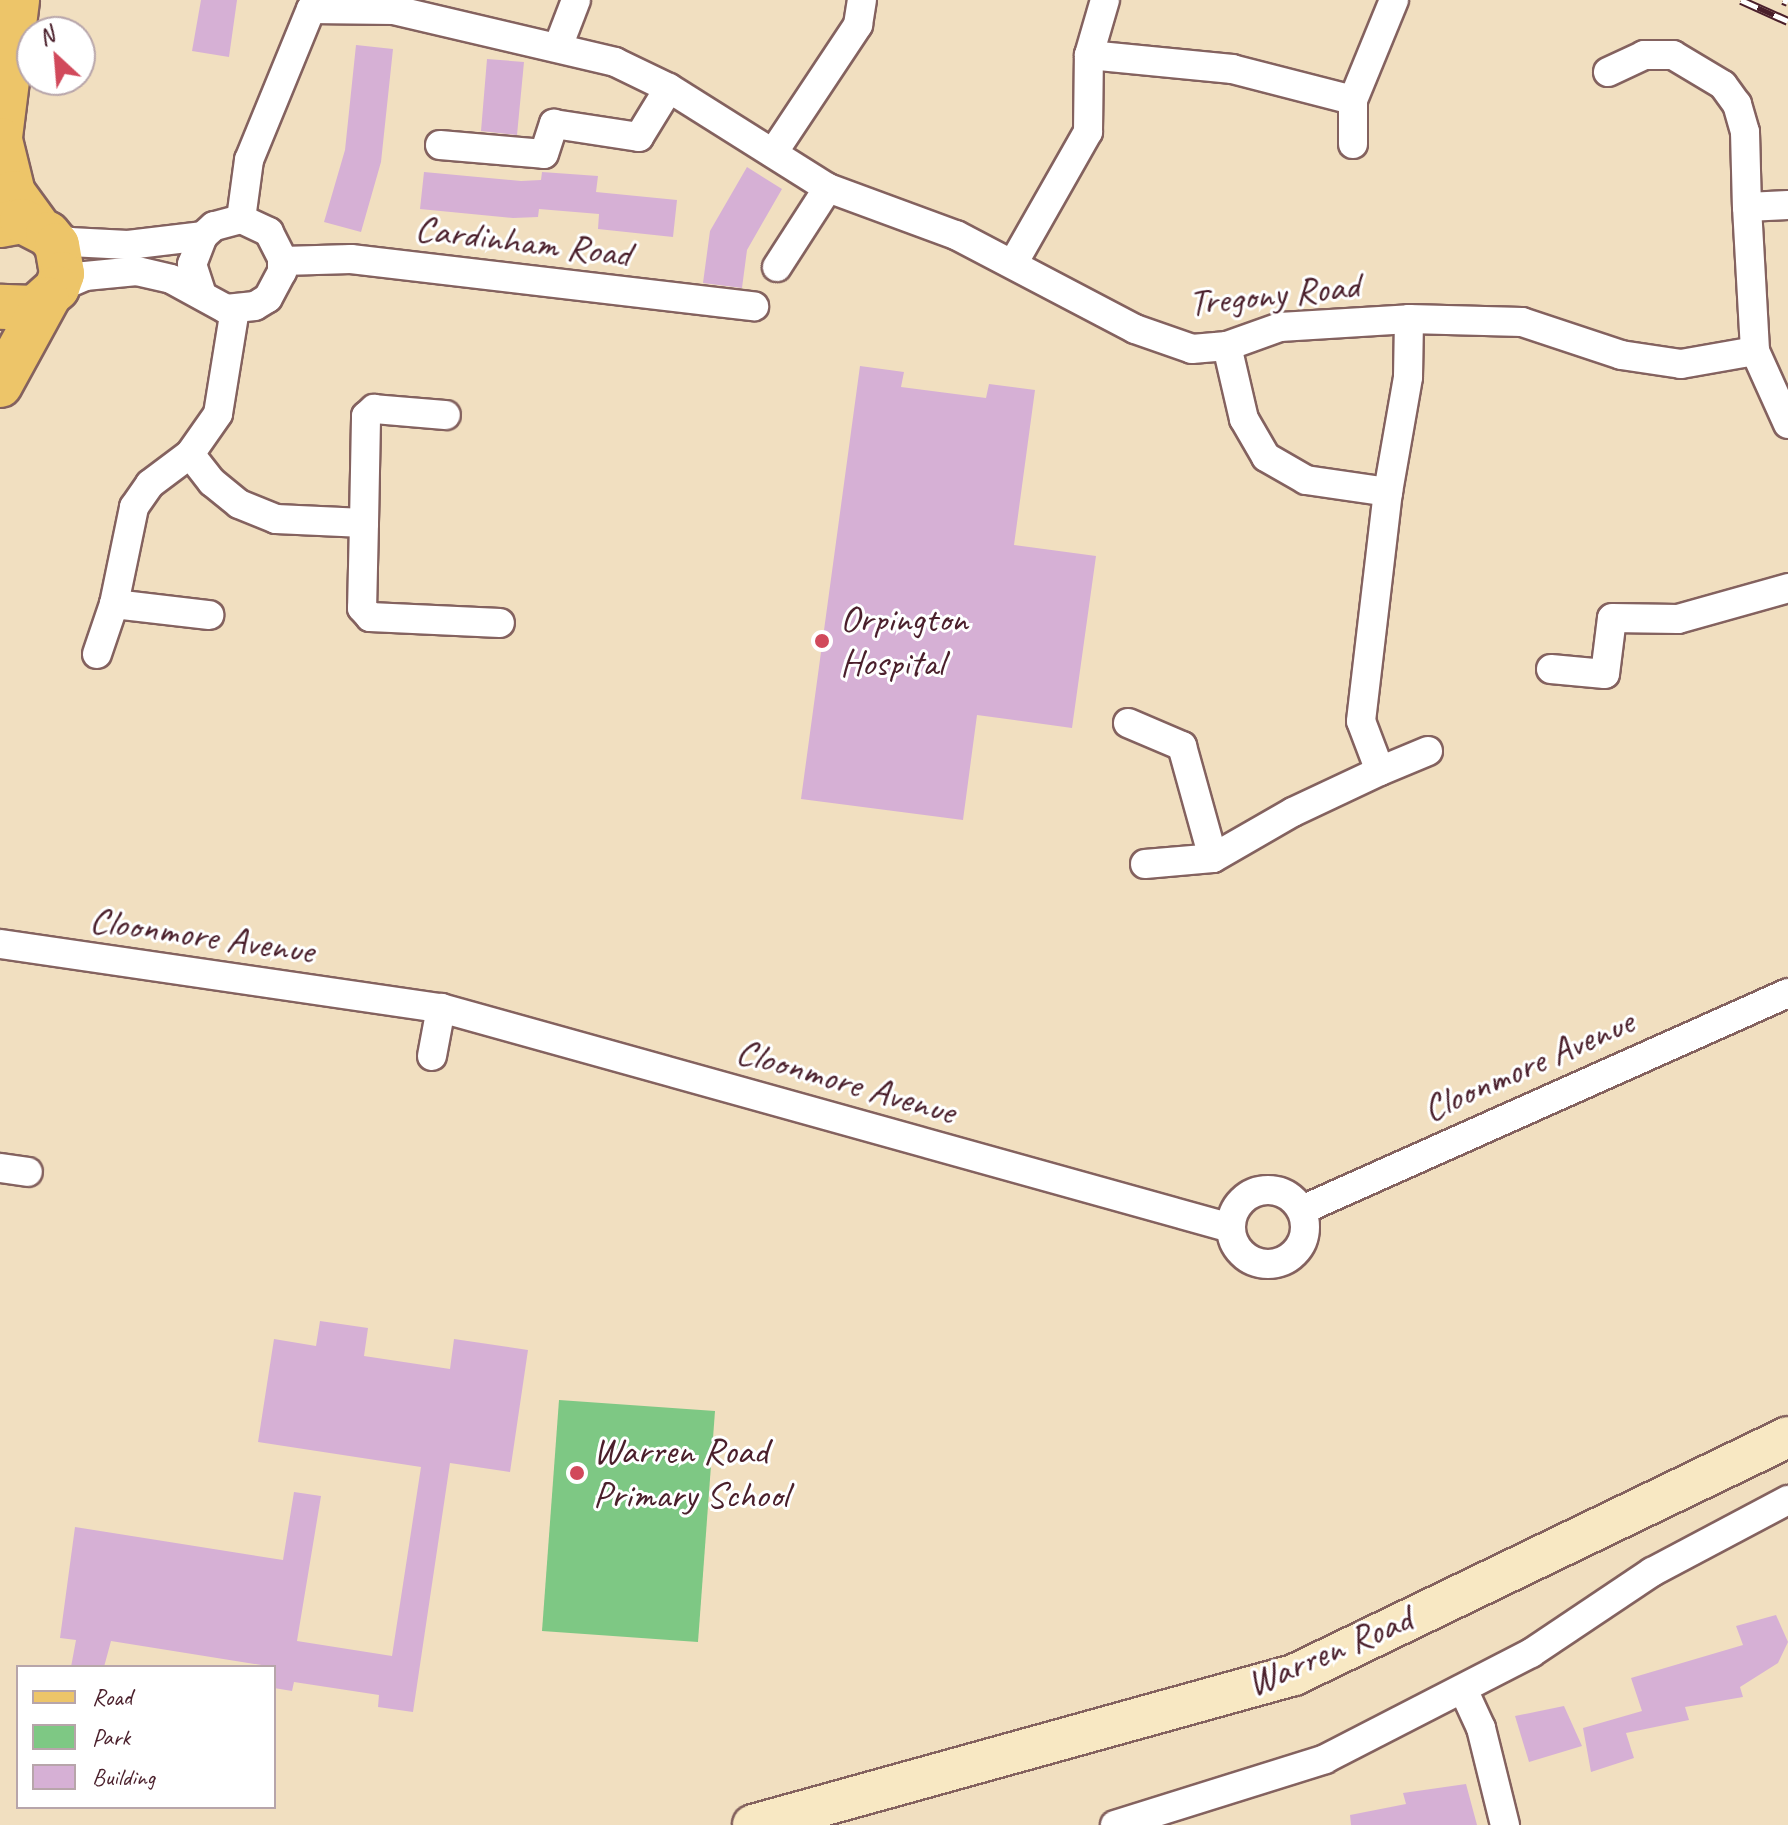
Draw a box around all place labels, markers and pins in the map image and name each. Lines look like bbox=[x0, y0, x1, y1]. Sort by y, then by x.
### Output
place label: Orpington Hospital bbox=[840, 596, 968, 686]
marker: Orpington Hospital bbox=[811, 630, 833, 652]
place label: Warren Road Primary School bbox=[593, 1428, 788, 1518]
marker: Warren Road Primary School bbox=[568, 1464, 586, 1482]

